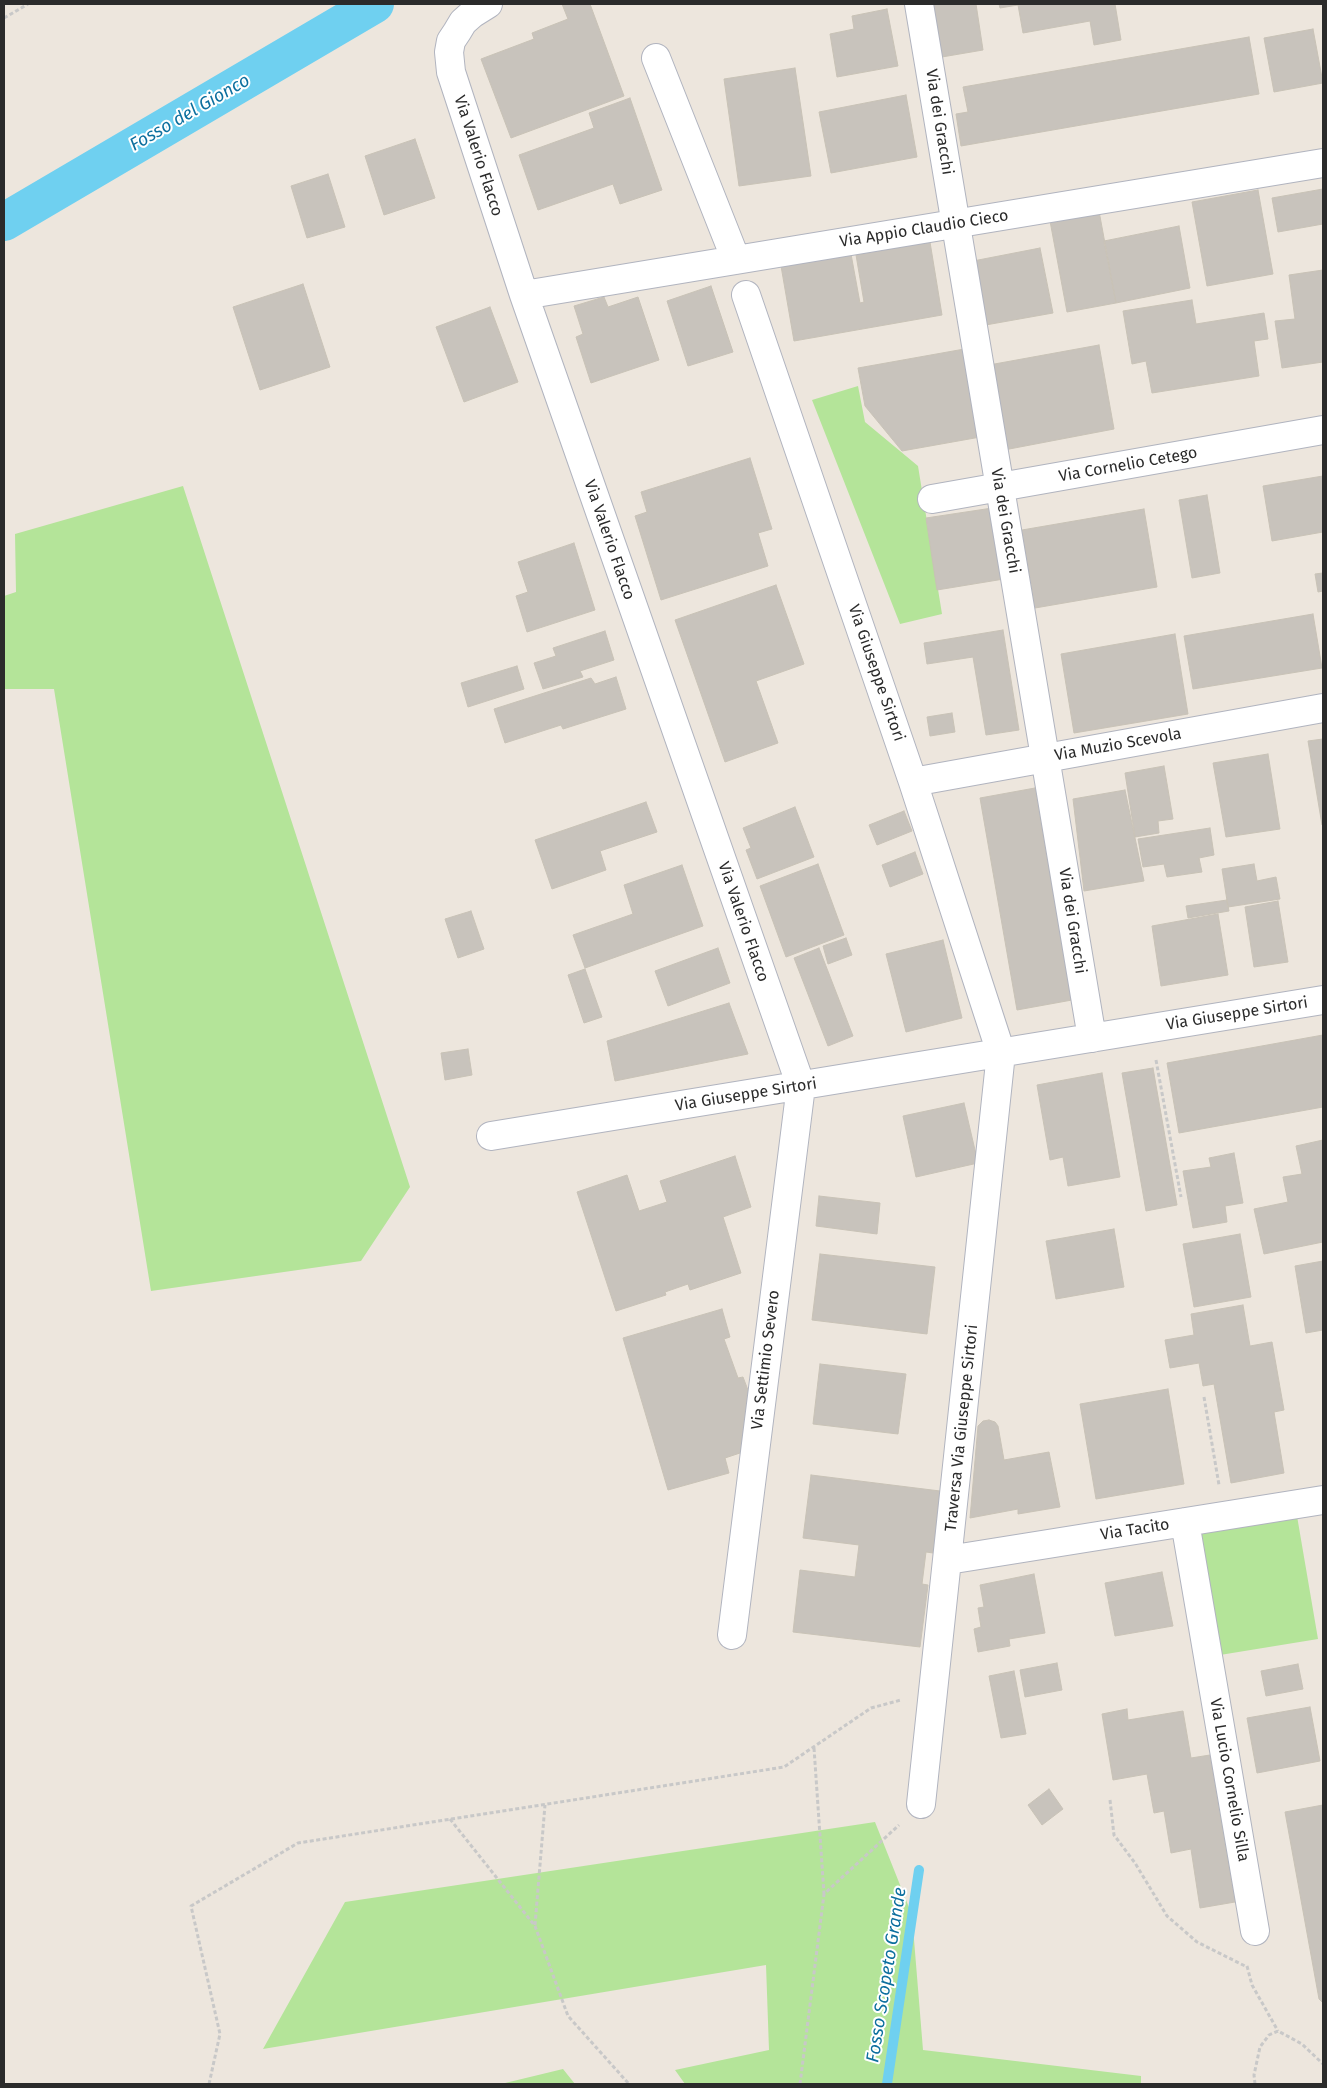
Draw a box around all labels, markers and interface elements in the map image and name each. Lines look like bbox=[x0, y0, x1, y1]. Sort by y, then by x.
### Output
street label: Via dei Gracchi bbox=[921, 68, 957, 176]
water label: Fosso del Gionco bbox=[126, 70, 254, 156]
street label: Via Valerio Flacco bbox=[449, 93, 507, 219]
street label: Via Appio Claudio Cieco bbox=[838, 206, 1010, 252]
street label: Via Cornelio Cetego bbox=[1057, 443, 1199, 487]
street label: Via dei Gracchi bbox=[986, 467, 1024, 575]
street label: Via Valerio Flacco bbox=[579, 477, 639, 603]
street label: Via Giuseppe Sirtori bbox=[844, 602, 908, 744]
street label: Via Muzio Scevola bbox=[1053, 724, 1183, 766]
street label: Via Valerio Flacco bbox=[713, 859, 773, 985]
street label: Via dei Gracchi bbox=[1054, 867, 1090, 975]
street label: Via Giuseppe Sirtori bbox=[1165, 993, 1309, 1035]
street label: Via Giuseppe Sirtori bbox=[674, 1074, 818, 1116]
street label: Via Settimio Severo bbox=[748, 1289, 784, 1431]
street label: Traversa Via Giuseppe Sirtori bbox=[942, 1324, 982, 1532]
street label: Via Tacito bbox=[1099, 1515, 1171, 1545]
street label: Via Lucio Cornelio Silla bbox=[1205, 1697, 1253, 1863]
water label: Fosso Scopeto Grande bbox=[862, 1886, 912, 2064]

